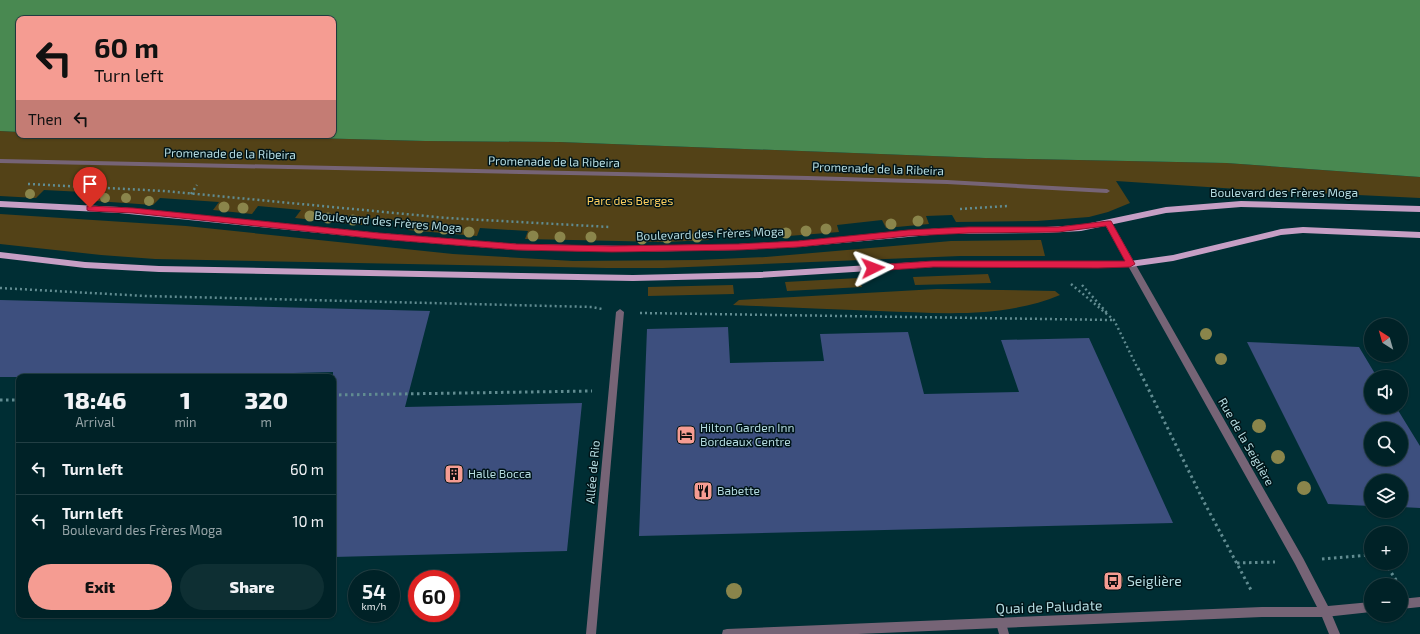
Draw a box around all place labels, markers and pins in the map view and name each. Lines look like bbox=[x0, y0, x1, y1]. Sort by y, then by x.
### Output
pin bbox=[73, 167, 107, 208]
place label: Hilton Garden Inn Bordeaux Centre bbox=[700, 420, 794, 448]
hotel icon: Hilton Garden Inn Bordeaux Centre bbox=[675, 424, 697, 446]
building icon: Halle Bocca bbox=[443, 463, 465, 485]
place label: Halle Bocca bbox=[468, 466, 531, 480]
restaurant icon: Babette bbox=[692, 480, 714, 502]
place label: Babette bbox=[717, 483, 760, 497]
bus stop icon: Seiglière bbox=[1102, 570, 1124, 592]
place label: Seiglière bbox=[1127, 572, 1182, 589]

